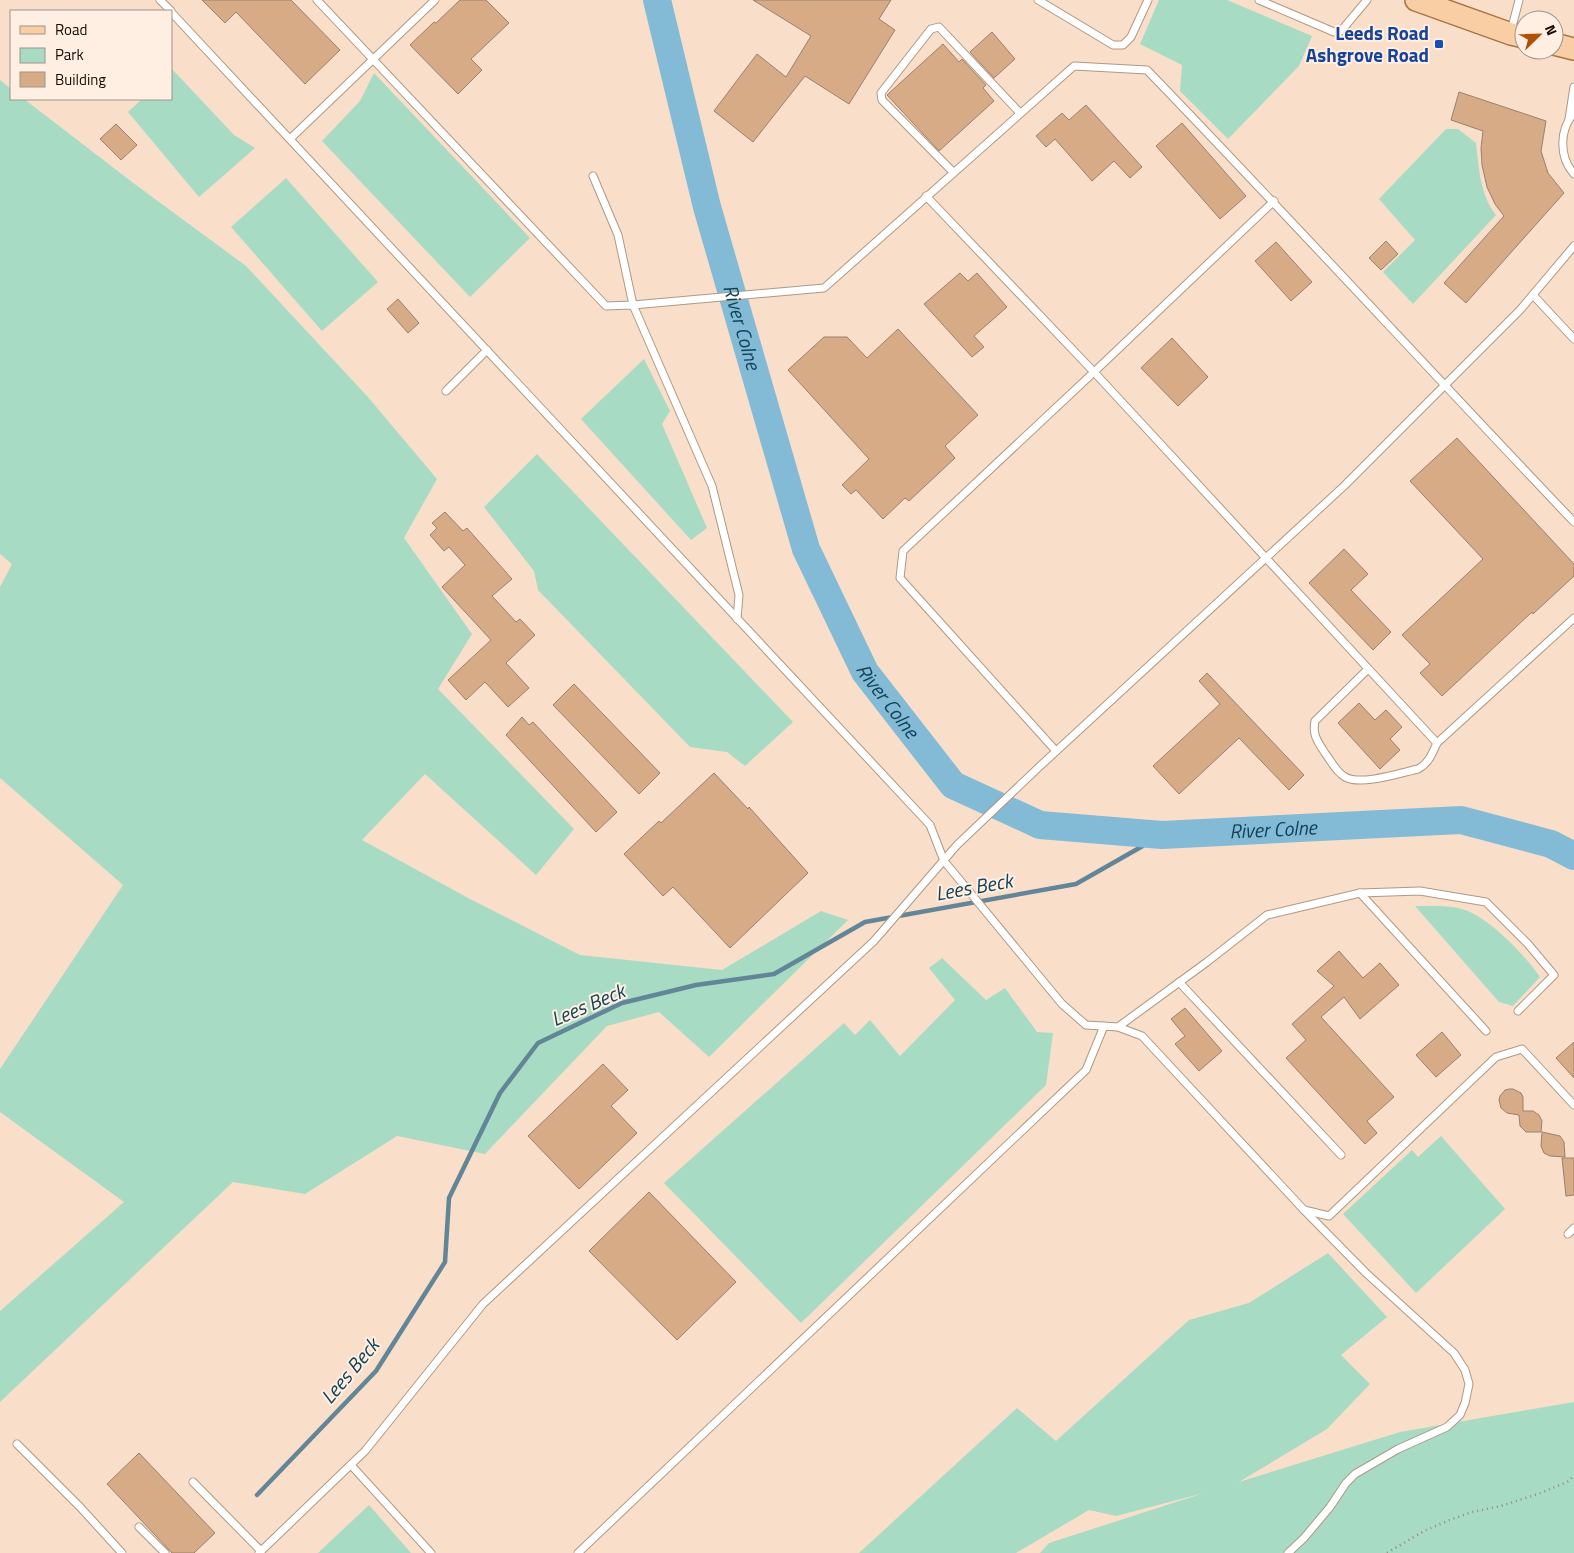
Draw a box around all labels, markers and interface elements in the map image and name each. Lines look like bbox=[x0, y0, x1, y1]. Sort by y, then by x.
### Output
legend bbox=[10, 10, 172, 100]
north arrow bbox=[1514, 10, 1564, 60]
text: Road bbox=[55, 18, 87, 41]
place label: Leeds Road Ashgrove Road bbox=[1306, 18, 1429, 69]
text: N bbox=[1540, 21, 1563, 38]
marker: Leeds Road Ashgrove Road bbox=[1433, 38, 1445, 50]
text: Park bbox=[55, 43, 84, 66]
text: Building bbox=[55, 68, 106, 91]
water label: River Colne bbox=[715, 281, 770, 375]
water label: River Colne bbox=[848, 659, 928, 746]
water label: River Colne bbox=[1229, 811, 1319, 847]
water label: Lees Beck bbox=[933, 864, 1017, 909]
water label: Lees Beck bbox=[546, 974, 632, 1034]
water label: Lees Beck bbox=[313, 1329, 388, 1410]

